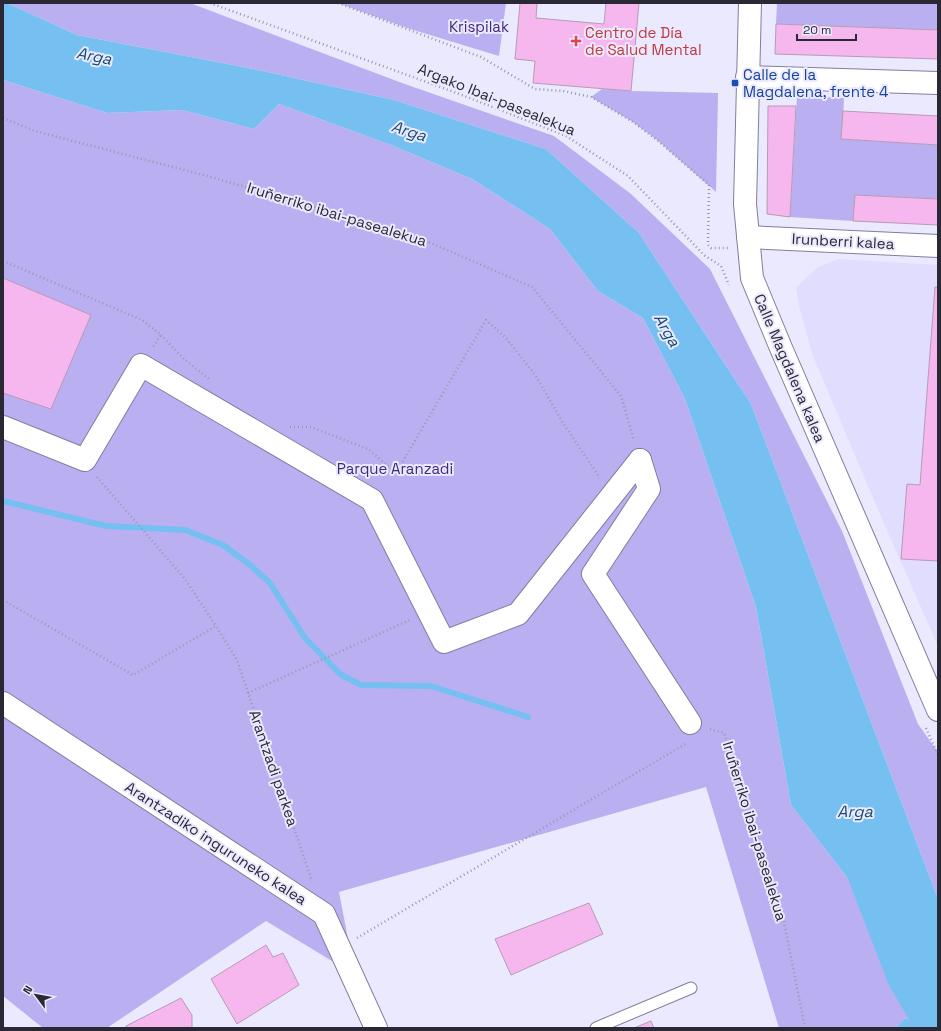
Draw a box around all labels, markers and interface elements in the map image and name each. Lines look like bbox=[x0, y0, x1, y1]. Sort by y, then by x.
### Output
scale bar bbox=[797, 16, 856, 42]
park label: Krispilak bbox=[449, 17, 509, 36]
text: 20 m bbox=[803, 22, 831, 38]
place label: Centro de Día de Salud Mental bbox=[585, 23, 702, 59]
marker: Centro de Día de Salud Mental bbox=[570, 35, 582, 47]
water label: Arga bbox=[75, 42, 114, 70]
street label: Argako Ibai-pasealekua bbox=[415, 59, 579, 139]
place label: Calle de la Magdalena, frente 4 bbox=[743, 65, 888, 101]
marker: Calle de la Magdalena, frente 4 bbox=[730, 78, 740, 88]
water label: Arga bbox=[389, 116, 430, 147]
street label: Iruñerriko ibai-pasealekua bbox=[245, 178, 429, 251]
street label: Irunberri kalea bbox=[791, 229, 895, 253]
street label: Calle Magdalena kalea bbox=[750, 291, 830, 446]
water label: Arga bbox=[649, 309, 685, 351]
park label: Parque Aranzadi bbox=[337, 459, 453, 478]
street label: Arantzadi parkea bbox=[245, 707, 303, 829]
street label: Iruñerriko ibai-pasealekua bbox=[719, 739, 792, 923]
street label: Arantzadiko inguruneko kalea bbox=[122, 777, 311, 909]
water label: Arga bbox=[837, 801, 873, 822]
north arrow bbox=[16, 975, 56, 1015]
text: N bbox=[20, 983, 35, 997]

